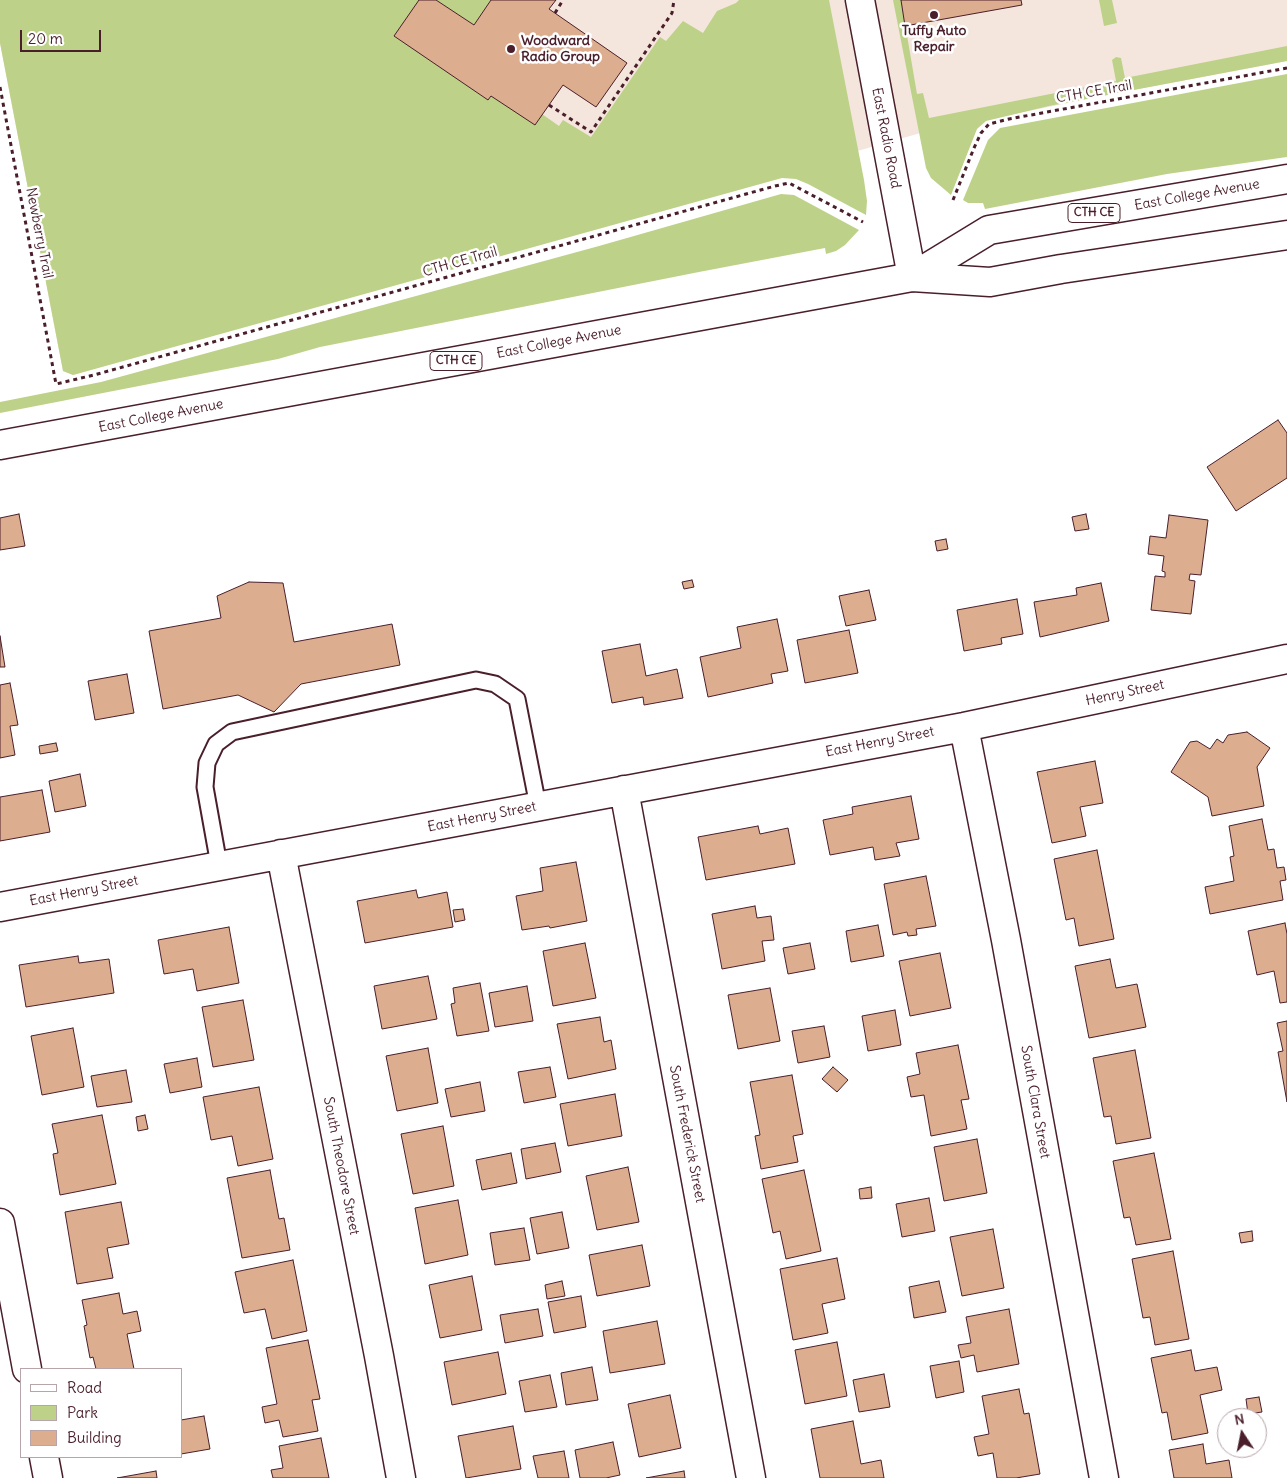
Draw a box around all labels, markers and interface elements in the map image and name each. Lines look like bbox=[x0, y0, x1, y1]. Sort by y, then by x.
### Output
marker: Tuffy Auto Repair bbox=[928, 9, 940, 21]
scale bar bbox=[22, 20, 104, 52]
place label: Tuffy Auto Repair bbox=[902, 23, 966, 56]
text: 20 m bbox=[28, 29, 63, 48]
place label: Woodward Radio Group bbox=[521, 33, 600, 65]
marker: Woodward Radio Group bbox=[505, 43, 517, 55]
street label: CTH CE Trail bbox=[1055, 77, 1133, 107]
street label: East Radio Road bbox=[868, 86, 904, 190]
street label: East College Avenue bbox=[1133, 176, 1261, 214]
street label: Newberry Trail bbox=[22, 186, 56, 280]
road number: CTH CE bbox=[1068, 204, 1120, 222]
street label: CTH CE Trail bbox=[421, 243, 499, 281]
street label: East College Avenue bbox=[495, 322, 623, 362]
road number: CTH CE bbox=[430, 352, 482, 371]
street label: East College Avenue bbox=[97, 396, 225, 436]
street label: Henry Street bbox=[1084, 676, 1166, 710]
street label: East Henry Street bbox=[824, 723, 936, 761]
street label: East Henry Street bbox=[426, 798, 538, 836]
street label: East Henry Street bbox=[28, 872, 140, 910]
street label: South Clara Street bbox=[1017, 1044, 1053, 1160]
street label: South Frederick Street bbox=[665, 1064, 709, 1204]
street label: South Theodore Street bbox=[319, 1095, 363, 1237]
legend bbox=[20, 1368, 182, 1458]
text: Road bbox=[67, 1378, 102, 1397]
text: Park bbox=[67, 1403, 98, 1422]
north arrow bbox=[1217, 1408, 1267, 1458]
text: N bbox=[1233, 1409, 1246, 1429]
text: Building bbox=[67, 1428, 122, 1447]

